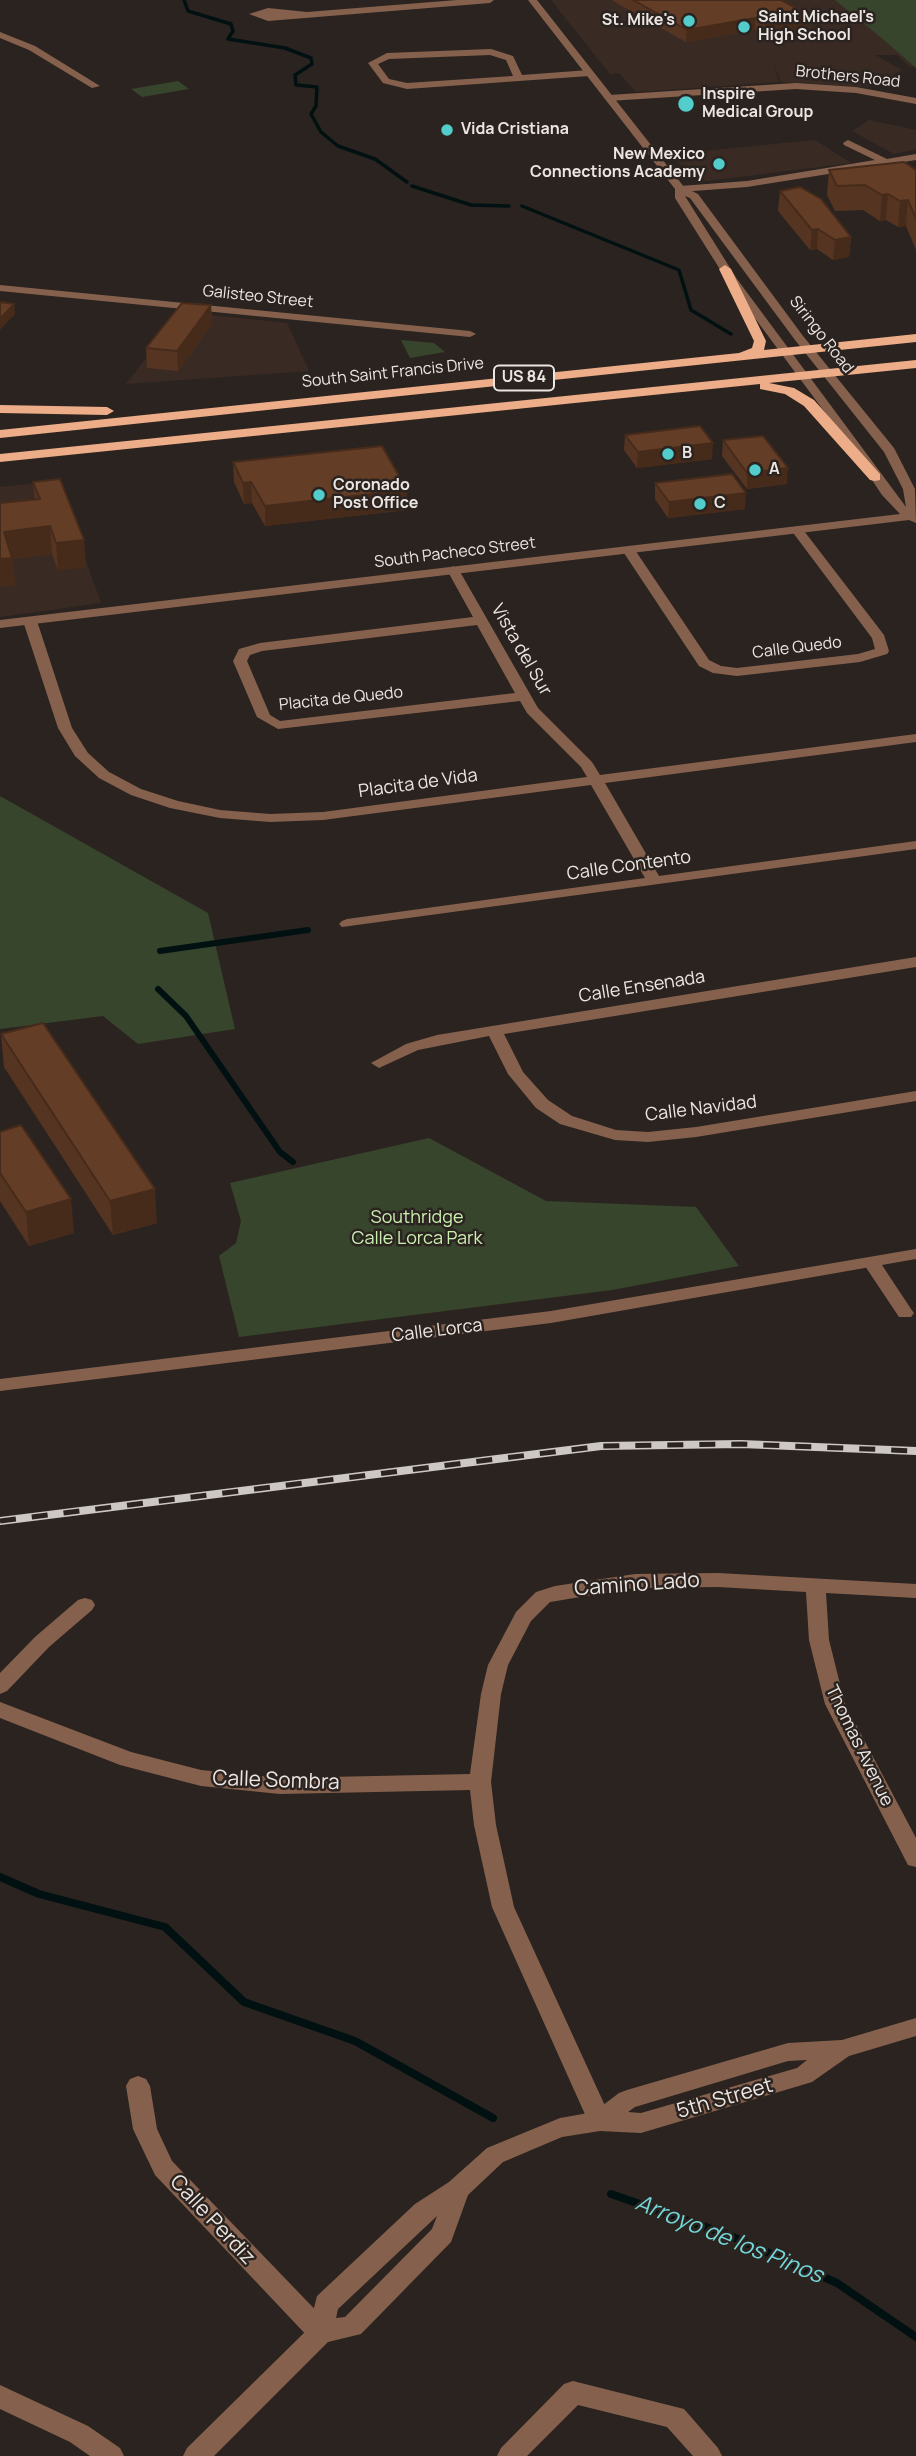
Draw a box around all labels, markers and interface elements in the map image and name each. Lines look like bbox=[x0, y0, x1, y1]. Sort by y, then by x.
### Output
place label: Saint Michael's High School bbox=[758, 8, 874, 46]
place label: St. Mike's bbox=[602, 11, 675, 31]
marker: St. Mike's bbox=[681, 13, 697, 29]
marker: Saint Michael's High School bbox=[736, 19, 752, 35]
street label: Brothers Road bbox=[795, 62, 901, 92]
place label: Inspire Medical Group bbox=[702, 85, 813, 123]
marker: Inspire Medical Group bbox=[676, 94, 696, 114]
place label: Vida Cristiana bbox=[461, 120, 569, 140]
marker: Vida Cristiana bbox=[439, 122, 455, 138]
place label: New Mexico Connections Academy bbox=[530, 145, 705, 183]
marker: New Mexico Connections Academy bbox=[711, 156, 727, 172]
street label: Galisteo Street bbox=[202, 282, 314, 312]
street label: Siringo Road bbox=[785, 293, 857, 377]
street label: South Saint Francis Drive bbox=[301, 354, 485, 392]
road number: US 84 bbox=[494, 366, 554, 390]
place label: B bbox=[682, 444, 692, 464]
marker: B bbox=[660, 446, 676, 462]
place label: A bbox=[769, 460, 780, 480]
marker: A bbox=[747, 462, 763, 478]
place label: Coronado Post Office bbox=[333, 476, 418, 514]
marker: Coronado Post Office bbox=[311, 487, 327, 503]
place label: C bbox=[714, 494, 726, 514]
marker: C bbox=[692, 496, 708, 512]
street label: South Pacheco Street bbox=[373, 534, 537, 572]
street label: Vista del Sur bbox=[486, 600, 556, 700]
street label: Calle Quedo bbox=[751, 633, 843, 663]
street label: Placita de Quedo bbox=[278, 683, 404, 715]
street label: Placita de Vida bbox=[357, 765, 479, 803]
street label: Calle Contento bbox=[566, 847, 692, 885]
street label: Calle Ensenada bbox=[577, 966, 707, 1008]
street label: Calle Navidad bbox=[644, 1091, 758, 1127]
park label: Southridge Calle Lorca Park bbox=[352, 1207, 482, 1250]
street label: Calle Lorca bbox=[390, 1315, 484, 1347]
street label: Camino Lado bbox=[573, 1568, 701, 1602]
street label: Thomas Avenue bbox=[820, 1682, 898, 1810]
street label: Calle Sombra bbox=[212, 1766, 340, 1796]
street label: 5th Street bbox=[674, 2073, 776, 2125]
street label: Calle Perdiz bbox=[164, 2170, 260, 2270]
water label: Arroyo de los Pinos bbox=[631, 2190, 827, 2290]

